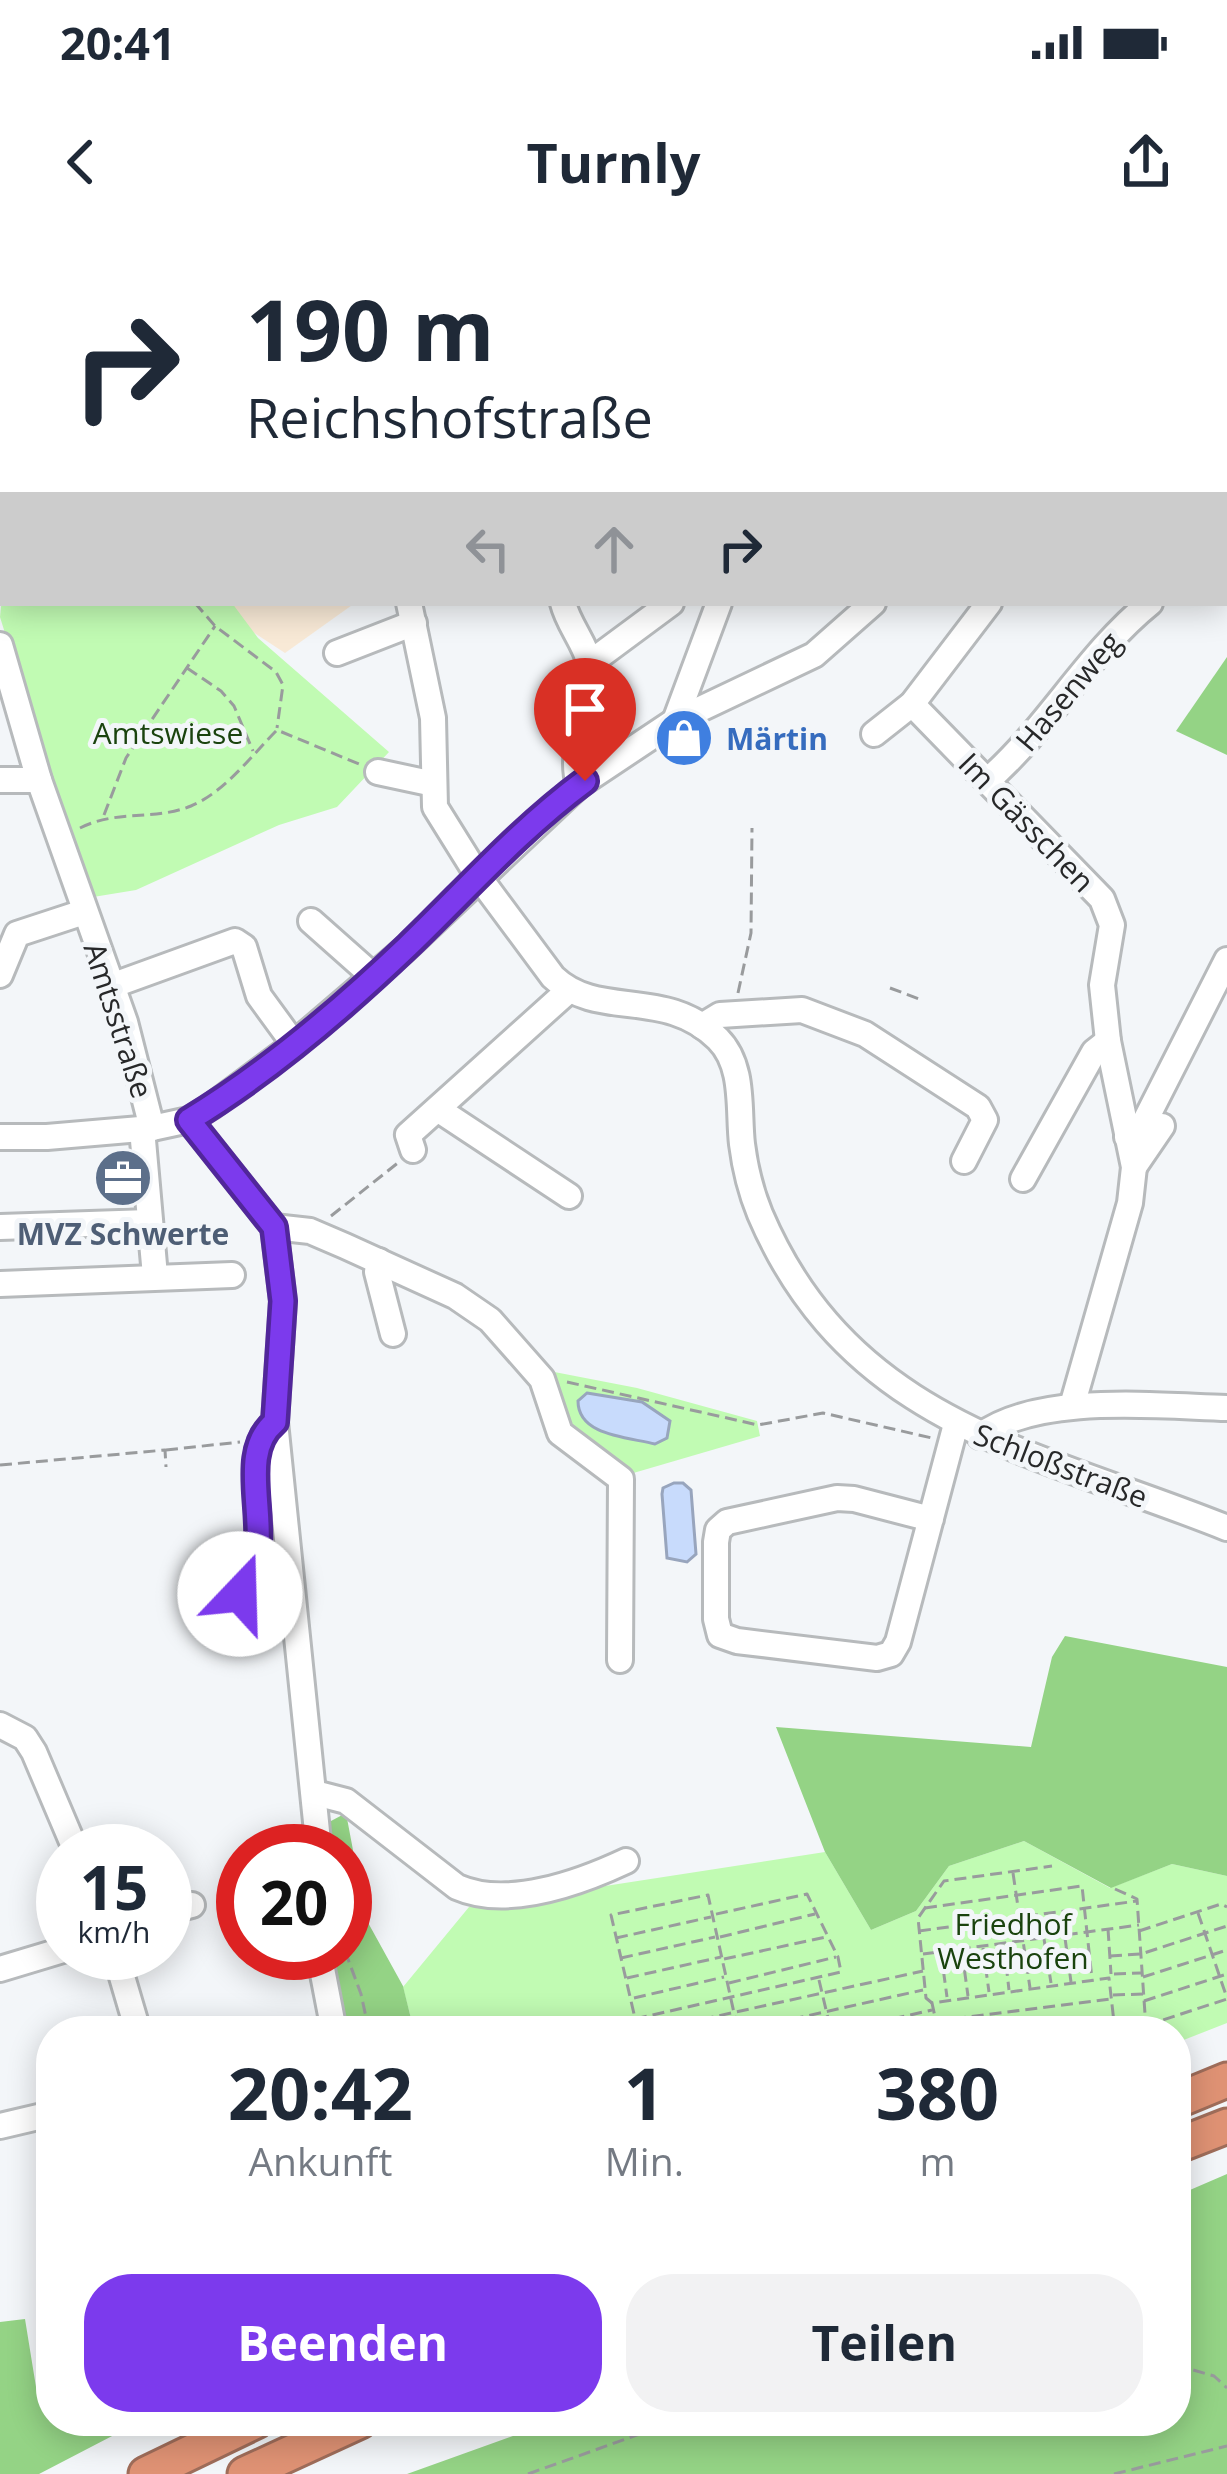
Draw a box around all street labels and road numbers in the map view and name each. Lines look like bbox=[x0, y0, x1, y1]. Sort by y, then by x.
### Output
street label: Hasenweg bbox=[1006, 622, 1130, 760]
street label: Im Gässchen bbox=[950, 743, 1104, 901]
street label: Amtsstraße bbox=[75, 937, 163, 1103]
street label: Schloßstraße bbox=[968, 1413, 1154, 1517]

